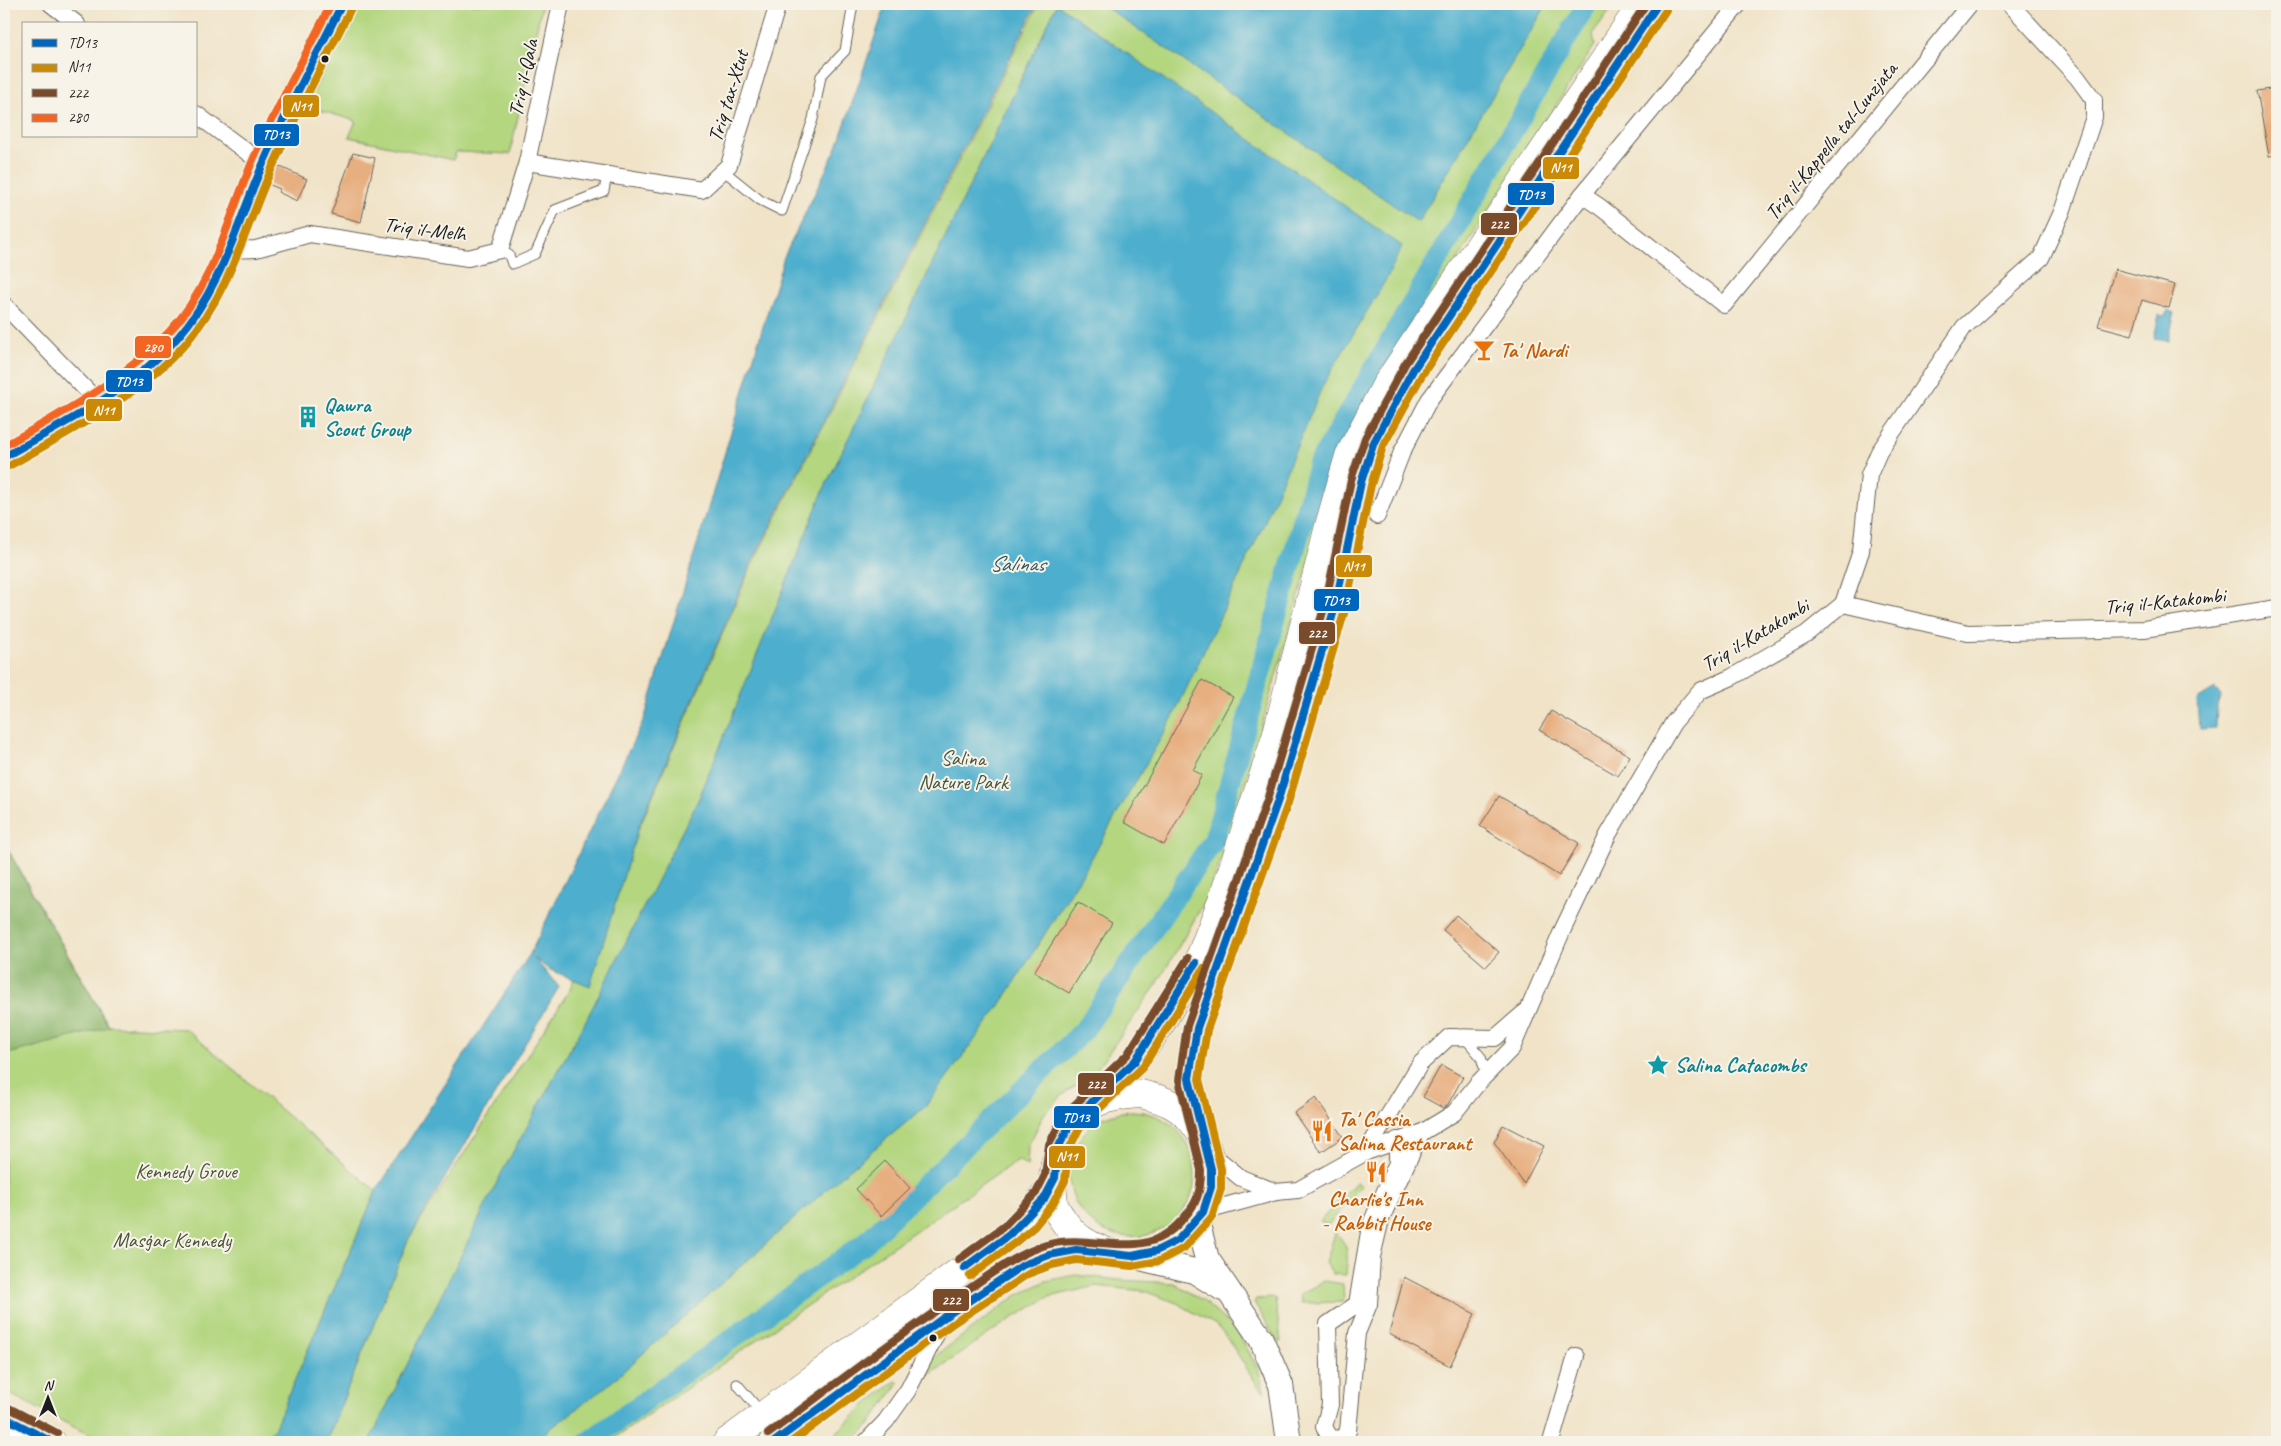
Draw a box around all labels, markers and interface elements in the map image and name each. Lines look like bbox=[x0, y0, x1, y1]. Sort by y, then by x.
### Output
legend bbox=[22, 22, 198, 138]
text: TD13 bbox=[68, 34, 98, 53]
street label: Triq il-Qala bbox=[502, 35, 544, 119]
street label: Triq tax-Xtut bbox=[702, 45, 755, 145]
unlabelled marker bbox=[320, 54, 330, 64]
street label: Triq il-Kappella tal-Lunzjata bbox=[1759, 55, 1904, 225]
text: N11 bbox=[68, 58, 92, 77]
text: 222 bbox=[68, 84, 90, 103]
line badge: N11 bbox=[282, 94, 320, 118]
text: N11 bbox=[290, 98, 313, 115]
text: 280 bbox=[68, 108, 90, 127]
line badge: TD13 bbox=[253, 123, 300, 147]
text: TD13 bbox=[262, 126, 291, 143]
line badge: N11 bbox=[1542, 156, 1580, 180]
text: N11 bbox=[1550, 159, 1573, 176]
line badge: TD13 bbox=[1507, 182, 1555, 206]
text: TD13 bbox=[1517, 186, 1546, 203]
street label: Triq il-Melħ bbox=[383, 211, 469, 247]
line badge: 222 bbox=[1480, 212, 1518, 236]
text: 222 bbox=[1490, 216, 1510, 233]
line badge: 280 bbox=[134, 335, 172, 359]
bar icon: Ta' Nardi bbox=[1471, 337, 1497, 363]
place label: Ta' Nardi bbox=[1500, 337, 1570, 363]
text: 280 bbox=[144, 339, 164, 356]
line badge: TD13 bbox=[105, 369, 153, 393]
text: TD13 bbox=[115, 373, 144, 390]
place label: Qawra Scout Group bbox=[324, 392, 413, 442]
line badge: N11 bbox=[85, 398, 123, 422]
text: N11 bbox=[93, 402, 116, 419]
building icon: Qawra Scout Group bbox=[295, 404, 321, 430]
water label: Salinas bbox=[990, 550, 1048, 578]
line badge: N11 bbox=[1335, 554, 1373, 578]
text: N11 bbox=[1343, 558, 1366, 575]
street label: Triq il-Katakombi bbox=[2104, 581, 2230, 620]
line badge: TD13 bbox=[1313, 588, 1360, 612]
street label: Triq il-Katakombi bbox=[1696, 591, 1816, 677]
text: TD13 bbox=[1322, 592, 1351, 609]
line badge: 222 bbox=[1298, 621, 1336, 645]
text: 222 bbox=[1308, 625, 1328, 642]
park label: Salina Nature Park bbox=[918, 745, 1010, 795]
place icon: Salina Catacombs bbox=[1645, 1052, 1671, 1078]
place label: Salina Catacombs bbox=[1675, 1052, 1808, 1078]
line badge: 222 bbox=[1077, 1072, 1115, 1096]
text: 222 bbox=[1087, 1076, 1107, 1093]
line badge: TD13 bbox=[1053, 1105, 1100, 1129]
place label: Ta' Cassia Salina Restaurant bbox=[1338, 1106, 1473, 1156]
text: TD13 bbox=[1062, 1109, 1091, 1126]
restaurant icon: Ta' Cassia Salina Restaurant bbox=[1309, 1118, 1335, 1144]
line badge: N11 bbox=[1048, 1145, 1086, 1169]
text: N11 bbox=[1056, 1148, 1079, 1165]
park label: Kennedy Grove bbox=[135, 1158, 239, 1184]
restaurant icon: Charlie's Inn - Rabbit House bbox=[1363, 1159, 1389, 1185]
place label: Charlie's Inn - Rabbit House bbox=[1321, 1186, 1433, 1236]
park label: Masġar Kennedy bbox=[113, 1227, 233, 1253]
line badge: 222 bbox=[932, 1288, 970, 1312]
text: 222 bbox=[942, 1292, 962, 1309]
unlabelled marker bbox=[928, 1333, 938, 1343]
north arrow bbox=[22, 1374, 72, 1424]
text: N bbox=[44, 1377, 55, 1394]

